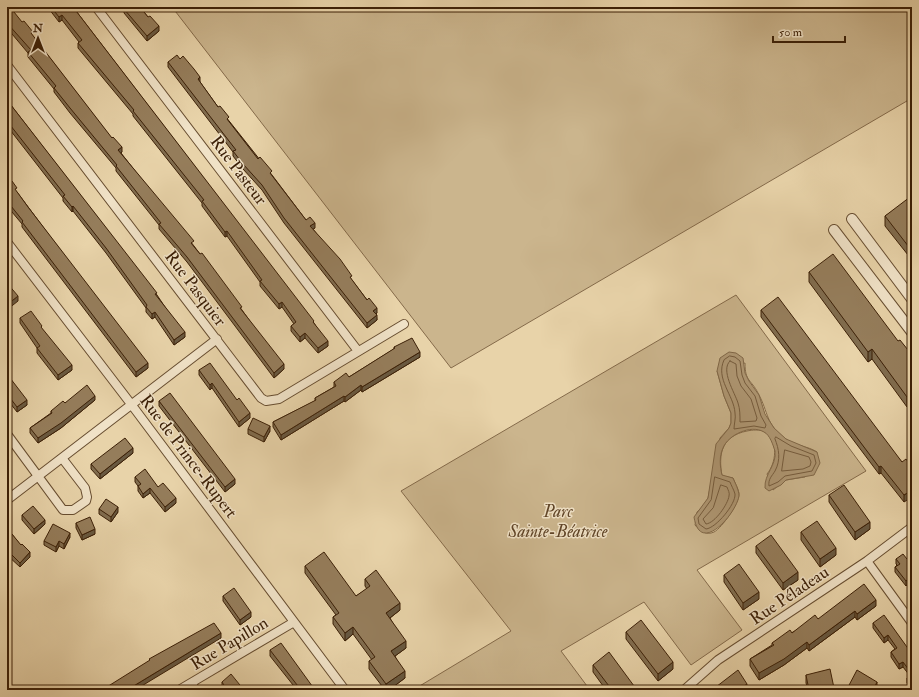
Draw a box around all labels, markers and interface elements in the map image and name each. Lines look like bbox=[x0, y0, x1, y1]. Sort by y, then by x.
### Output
north arrow bbox=[18, 18, 58, 58]
scale bar bbox=[773, 18, 845, 44]
text: N bbox=[32, 22, 44, 35]
text: 50 m bbox=[779, 25, 803, 40]
street label: Rue Pasteur bbox=[206, 131, 272, 210]
street label: Rue Pasquier bbox=[160, 246, 231, 331]
street label: Rue de Prince-Rupert bbox=[134, 390, 242, 523]
park label: Parc Sainte-Béatrice bbox=[508, 501, 608, 542]
street label: Rue Péladeau bbox=[746, 561, 833, 629]
street label: Rue Papillon bbox=[187, 612, 273, 676]

